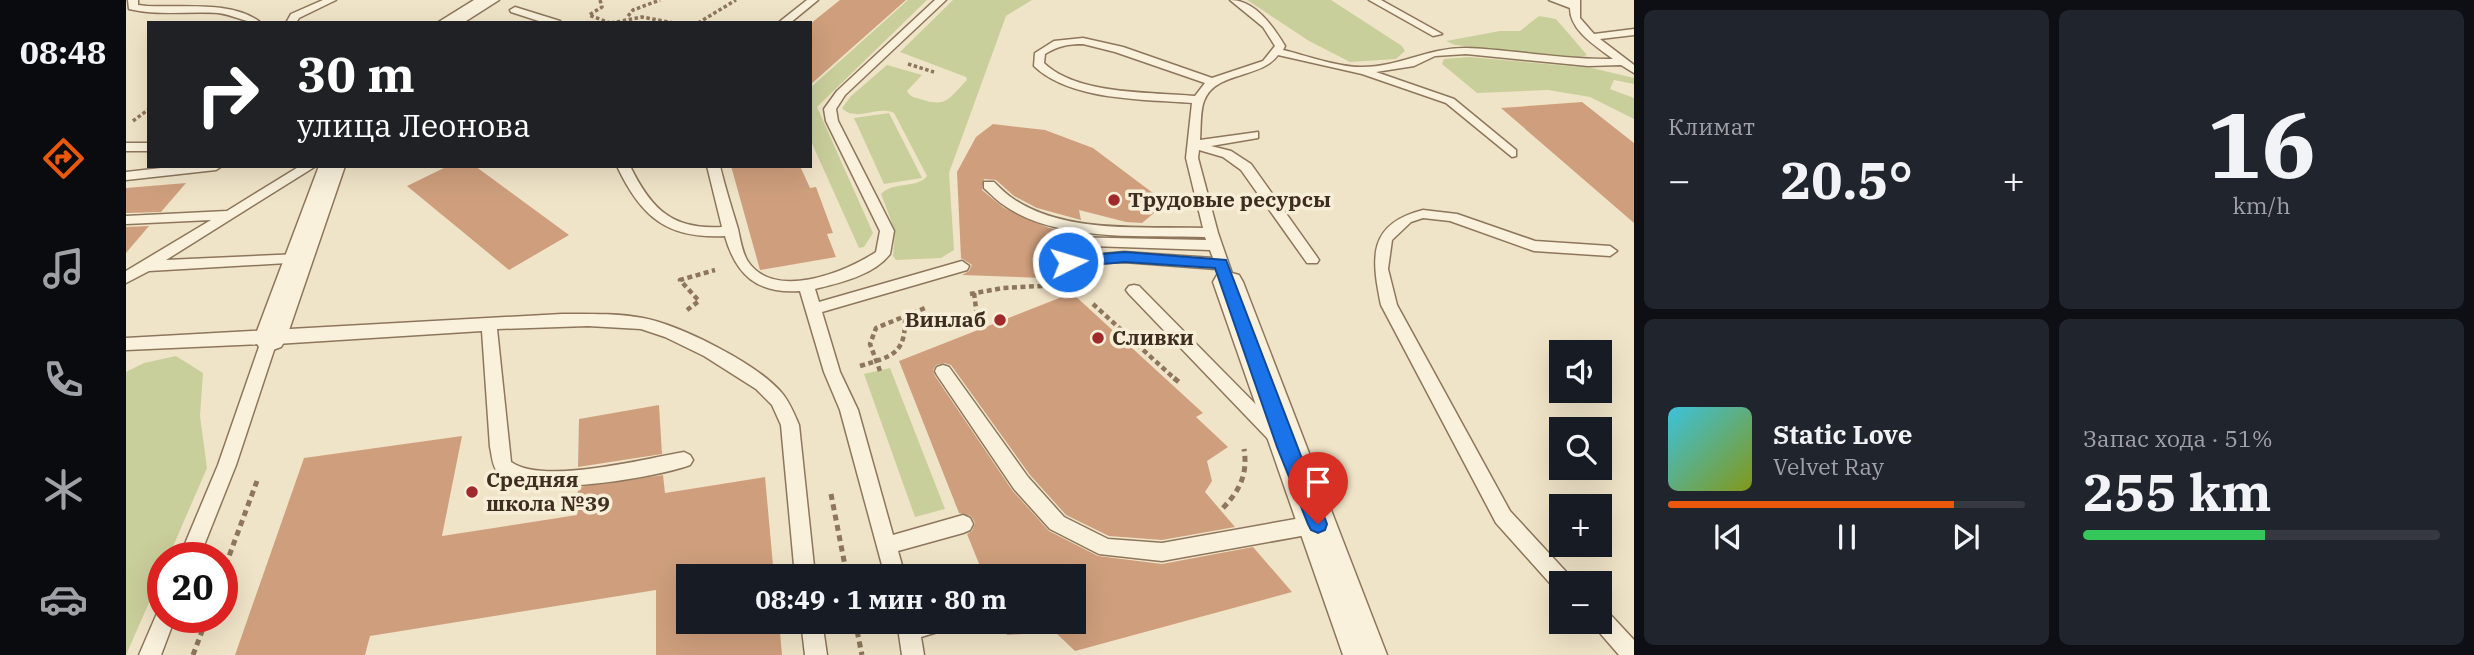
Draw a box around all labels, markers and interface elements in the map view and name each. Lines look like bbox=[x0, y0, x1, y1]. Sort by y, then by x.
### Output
text: 08:48 bbox=[20, 31, 106, 73]
text: 30 m bbox=[297, 42, 415, 105]
icon: right bbox=[182, 49, 273, 140]
text: 16 bbox=[2207, 85, 2316, 203]
text: улица Леонова bbox=[297, 104, 531, 146]
text: Климат bbox=[1668, 111, 1755, 141]
icon: directions bbox=[39, 134, 88, 183]
text: 20.5° bbox=[1780, 146, 1913, 213]
text: − bbox=[1668, 155, 1691, 204]
text: + bbox=[2002, 155, 2025, 204]
place label: Трудовые ресурсы bbox=[1128, 185, 1331, 213]
text: km/h bbox=[2232, 190, 2291, 220]
marker: Трудовые ресурсы bbox=[1106, 192, 1122, 208]
position arrow bbox=[1031, 225, 1105, 299]
icon: music bbox=[39, 244, 88, 293]
place label: Винлаб bbox=[905, 305, 986, 333]
marker: Винлаб bbox=[992, 312, 1008, 328]
place label: Сливки bbox=[1112, 323, 1194, 351]
marker: Сливки bbox=[1090, 330, 1106, 346]
map controls bbox=[1549, 340, 1612, 634]
button: sound bbox=[1549, 340, 1612, 403]
icon: phone bbox=[39, 355, 88, 404]
button: search bbox=[1549, 417, 1612, 480]
text: Static Love bbox=[1773, 417, 1912, 451]
text: Запас хода · 51% bbox=[2083, 423, 2273, 453]
text: Velvet Ray bbox=[1773, 451, 1884, 481]
pin bbox=[1288, 452, 1348, 524]
text: 255 km bbox=[2083, 458, 2272, 525]
icon: arrive bbox=[1299, 463, 1337, 501]
icon: climate bbox=[39, 465, 88, 514]
place label: Средняя школа №39 bbox=[486, 465, 610, 517]
marker: Средняя школа №39 bbox=[464, 484, 480, 500]
button: + bbox=[1549, 494, 1612, 557]
icon: previous bbox=[1709, 518, 1747, 556]
icon: pause bbox=[1828, 518, 1866, 556]
icon: next bbox=[1947, 518, 1985, 556]
speed limit sign: 20 bbox=[147, 542, 238, 633]
button: − bbox=[1549, 571, 1612, 634]
icon: car bbox=[39, 575, 88, 624]
text: 08:49 · 1 мин · 80 m bbox=[755, 582, 1007, 616]

